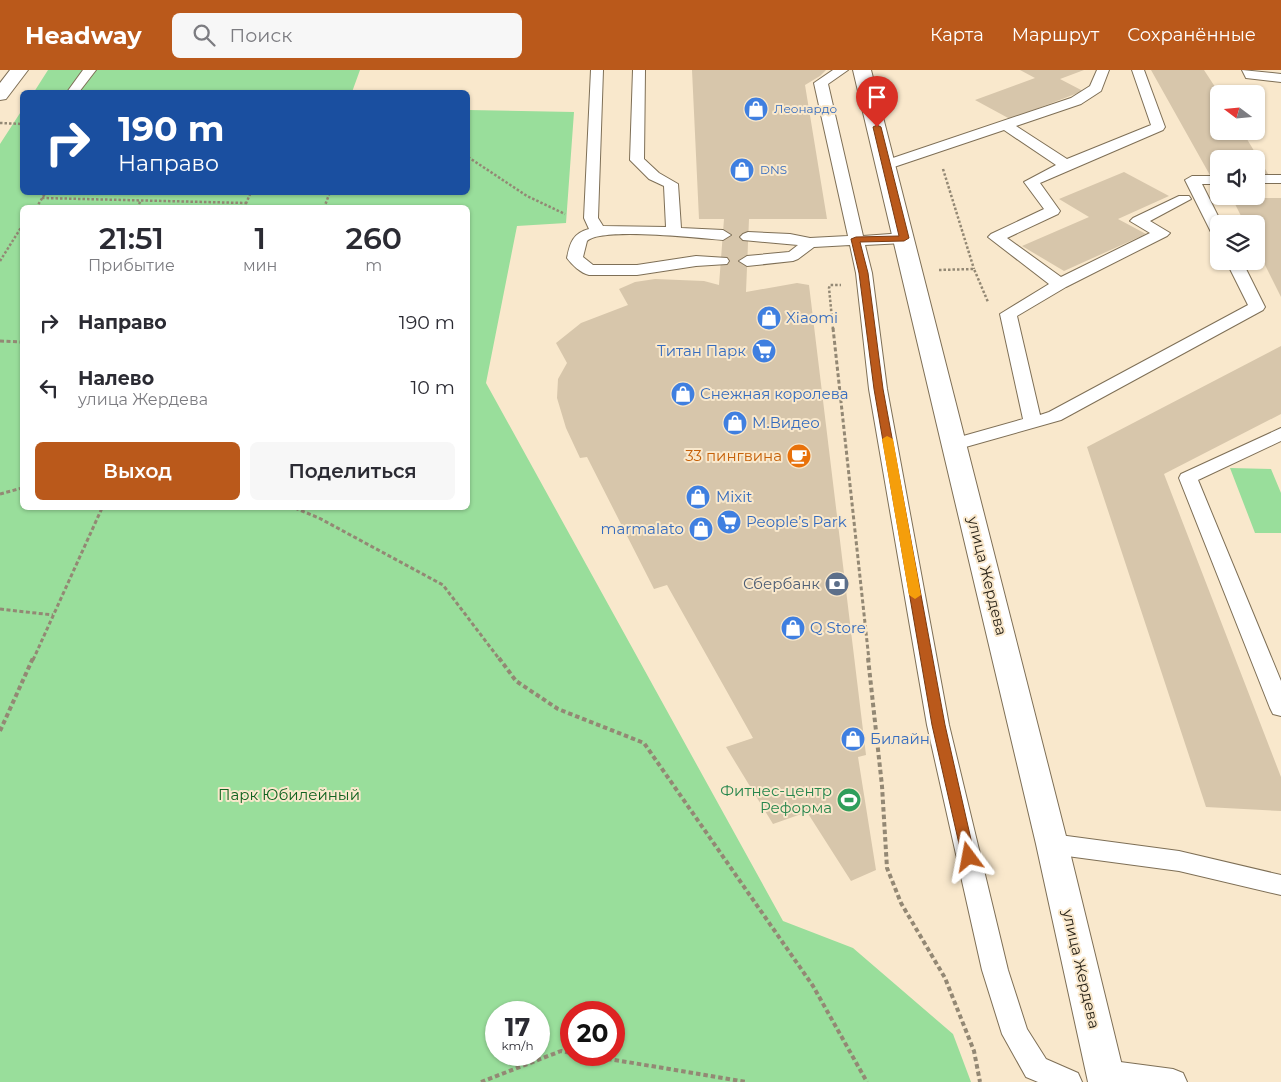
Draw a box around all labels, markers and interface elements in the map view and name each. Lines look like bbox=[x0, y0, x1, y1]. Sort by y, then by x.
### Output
search box bbox=[172, 13, 522, 58]
text: Headway bbox=[25, 21, 142, 50]
icon: search bbox=[190, 21, 218, 49]
text: Поиск bbox=[230, 24, 292, 47]
text: Карта bbox=[930, 24, 984, 46]
text: Маршрут bbox=[1012, 24, 1099, 46]
text: Сохранённые bbox=[1127, 24, 1256, 46]
pin bbox=[856, 76, 898, 127]
icon: arrive bbox=[863, 83, 891, 111]
north arrow bbox=[1210, 85, 1265, 140]
map controls bbox=[1210, 85, 1265, 270]
shop icon: Леонардо bbox=[743, 96, 769, 122]
place label: Леонардо bbox=[774, 101, 838, 116]
text: 190 m bbox=[118, 107, 224, 150]
icon: right bbox=[35, 110, 100, 175]
text: Направо bbox=[118, 150, 219, 177]
button: sound bbox=[1210, 150, 1265, 205]
shop icon: DNS bbox=[729, 157, 755, 183]
place label: DNS bbox=[760, 162, 787, 177]
button: layers bbox=[1210, 215, 1265, 270]
text: 21:51 bbox=[99, 220, 164, 257]
text: 1 bbox=[254, 220, 266, 257]
text: 260 bbox=[345, 220, 402, 257]
text: Прибытие bbox=[88, 256, 175, 275]
text: мин bbox=[243, 256, 277, 275]
text: m bbox=[365, 256, 382, 275]
shop icon: Xiaomi bbox=[756, 305, 782, 331]
place label: Xiaomi bbox=[786, 308, 838, 327]
icon: right bbox=[35, 309, 63, 337]
text: Направо bbox=[78, 311, 167, 334]
text: 190 m bbox=[399, 311, 455, 334]
supermarket icon: Титан Парк bbox=[751, 338, 777, 364]
place label: Титан Парк bbox=[657, 341, 746, 360]
text: Налево bbox=[78, 367, 154, 390]
icon: left bbox=[35, 374, 63, 402]
text: 10 m bbox=[410, 376, 455, 399]
shop icon: Снежная королева bbox=[670, 381, 696, 407]
place label: Снежная королева bbox=[700, 384, 849, 403]
text: улица Жердева bbox=[78, 390, 208, 409]
shop icon: М.Видео bbox=[722, 410, 748, 436]
place label: М.Видео bbox=[752, 413, 820, 432]
button: Выход bbox=[35, 442, 240, 500]
button: Поделиться bbox=[250, 442, 455, 500]
cafe icon: 33 пингвина bbox=[786, 443, 812, 469]
place label: 33 пингвина bbox=[685, 446, 782, 465]
shop icon: Mixit bbox=[685, 484, 711, 510]
place label: Mixit bbox=[716, 487, 752, 506]
supermarket icon: People’s Park bbox=[716, 509, 742, 535]
place label: People’s Park bbox=[746, 512, 847, 531]
street label: улица Жердева bbox=[963, 513, 1011, 637]
shop icon: marmalato bbox=[688, 516, 714, 542]
place label: marmalato bbox=[600, 519, 684, 538]
bank icon: Сбербанк bbox=[824, 571, 850, 597]
place label: Сбербанк bbox=[743, 574, 820, 593]
shop icon: Q Store bbox=[780, 615, 806, 641]
place label: Q Store bbox=[810, 618, 866, 637]
shop icon: Билайн bbox=[840, 726, 866, 752]
place label: Билайн bbox=[870, 729, 930, 748]
place label: Фитнес-центр Реформа bbox=[720, 781, 832, 817]
park label: Парк Юбилейный bbox=[218, 785, 360, 804]
sports icon: Фитнес-центр Реформа bbox=[836, 787, 862, 813]
position arrow bbox=[942, 830, 994, 882]
street label: улица Жердева bbox=[1058, 906, 1104, 1030]
speed limit sign: 20 bbox=[560, 1001, 625, 1066]
text: 17 bbox=[505, 1012, 530, 1042]
text: km/h bbox=[501, 1038, 534, 1053]

